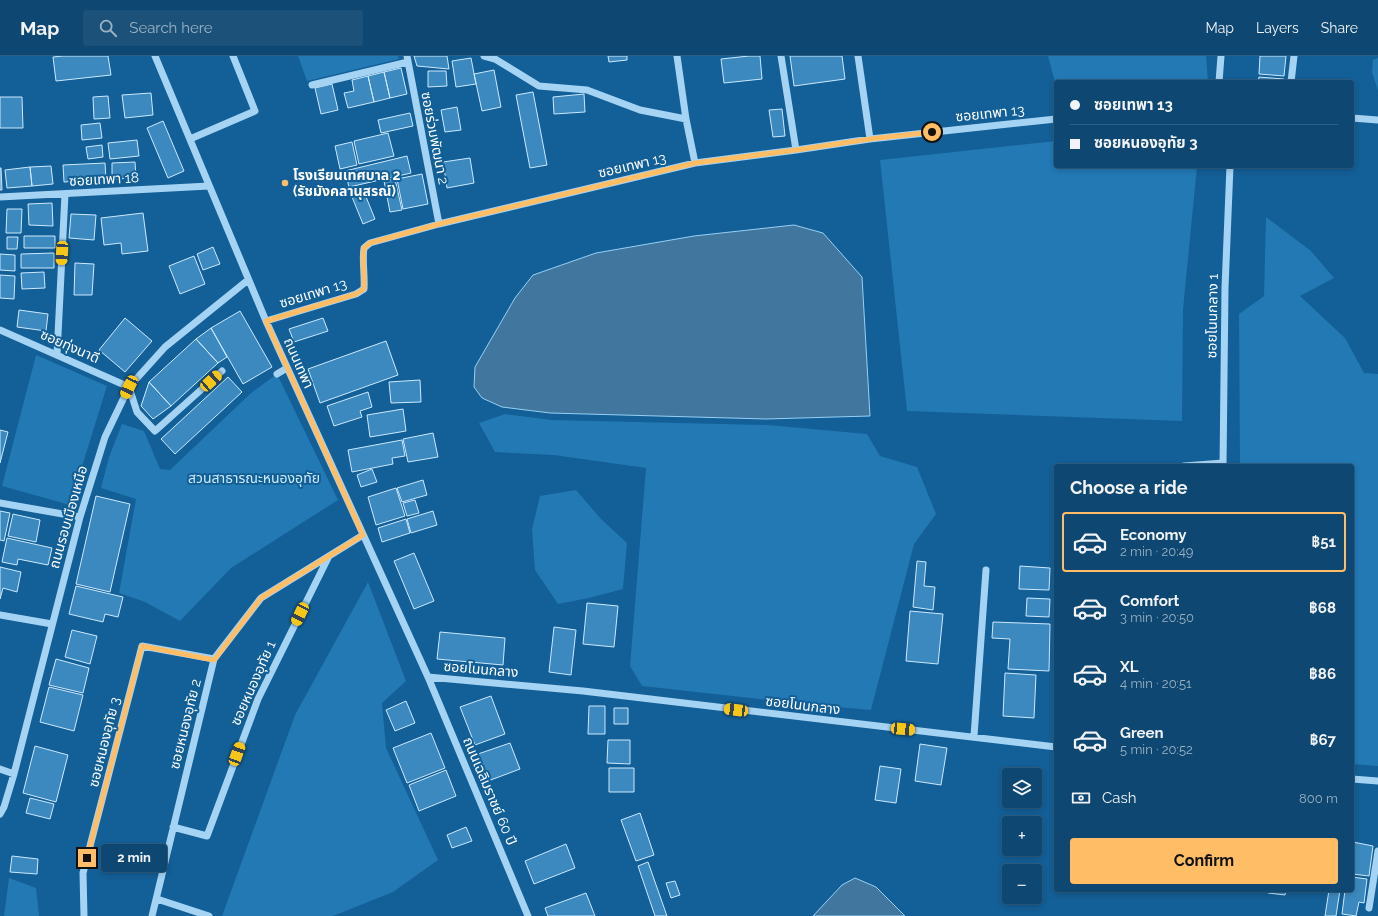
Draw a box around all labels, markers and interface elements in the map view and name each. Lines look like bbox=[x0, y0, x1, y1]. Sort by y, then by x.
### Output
search box bbox=[83, 10, 363, 46]
text: Map bbox=[20, 17, 59, 39]
icon: search bbox=[97, 17, 119, 39]
text: Search here bbox=[129, 19, 213, 37]
text: Map bbox=[1206, 20, 1234, 36]
text: Layers bbox=[1256, 20, 1299, 36]
text: Share bbox=[1321, 20, 1358, 36]
street label: ซอยร่วมพัฒนา 2 bbox=[418, 90, 452, 186]
text: ซอยเทพา 13 bbox=[1094, 96, 1173, 114]
street label: ซอยเทพา 13 bbox=[955, 101, 1025, 125]
route start bbox=[923, 123, 941, 141]
text: ซอยหนองอุทัย 3 bbox=[1094, 134, 1198, 152]
street label: ซอยเทพา 13 bbox=[596, 149, 668, 181]
place label: โรงเรียนเทศบาล 2 (รัชมังคลานุสรณ์) bbox=[293, 167, 401, 200]
street label: ซอยเทพา 18 bbox=[69, 169, 139, 189]
marker: โรงเรียนเทศบาล 2 (รัชมังคลานุสรณ์) bbox=[280, 178, 290, 188]
car bbox=[55, 241, 69, 265]
street label: ซอยโนนกลาง 1 bbox=[1203, 274, 1221, 358]
street label: ซอยเทพา 13 bbox=[278, 275, 348, 311]
street label: ซอยทุ่งนาดี bbox=[38, 326, 102, 367]
street label: ถนนเทพา bbox=[281, 335, 317, 391]
car bbox=[198, 369, 224, 393]
car bbox=[118, 374, 140, 400]
street label: ถนนรอบเมืองเหนือ bbox=[46, 464, 90, 570]
park label: สวนสาธารณะหนองอุทัย bbox=[188, 470, 320, 487]
text: Choose a ride bbox=[1070, 477, 1188, 498]
icon: car bbox=[1072, 524, 1108, 560]
text: Economy bbox=[1120, 526, 1187, 544]
text: ฿51 bbox=[1312, 533, 1336, 551]
text: 2 min · 20:49 bbox=[1120, 544, 1193, 559]
icon: car bbox=[1072, 590, 1108, 626]
text: Comfort bbox=[1120, 592, 1179, 610]
text: ฿68 bbox=[1309, 599, 1336, 617]
car bbox=[289, 601, 311, 627]
text: 3 min · 20:50 bbox=[1120, 610, 1194, 625]
street label: ซอยหนองอุทัย 1 bbox=[227, 638, 280, 728]
icon: car bbox=[1072, 656, 1108, 692]
street label: ซอยโนนกลาง bbox=[443, 658, 519, 680]
text: XL bbox=[1120, 658, 1138, 676]
text: ฿86 bbox=[1309, 665, 1336, 683]
text: 4 min · 20:51 bbox=[1120, 676, 1192, 691]
street label: ซอยหนองอุทัย 2 bbox=[166, 677, 205, 771]
street label: ซอยโนนกลาง bbox=[765, 692, 841, 718]
street label: ซอยหนองอุทัย 3 bbox=[85, 695, 124, 789]
car bbox=[723, 703, 749, 717]
car bbox=[891, 722, 915, 736]
icon: car bbox=[1072, 722, 1108, 758]
text: Green bbox=[1120, 724, 1164, 742]
text: ฿67 bbox=[1310, 731, 1336, 749]
street label: ถนนเฉลิมราชย์ 60 ปี bbox=[460, 735, 520, 847]
car bbox=[227, 741, 247, 767]
text: 5 min · 20:52 bbox=[1120, 742, 1193, 757]
map controls bbox=[1002, 768, 1042, 904]
button: layers bbox=[1002, 768, 1042, 808]
icon: cash bbox=[1070, 787, 1092, 809]
text: Cash bbox=[1102, 789, 1136, 807]
text: 800 m bbox=[1299, 791, 1338, 806]
button: + bbox=[1002, 816, 1042, 856]
button: Confirm bbox=[1070, 838, 1338, 884]
callout: 2 min bbox=[101, 844, 167, 872]
route end bbox=[78, 849, 96, 867]
text: 2 min bbox=[117, 850, 151, 865]
button: − bbox=[1002, 864, 1042, 904]

